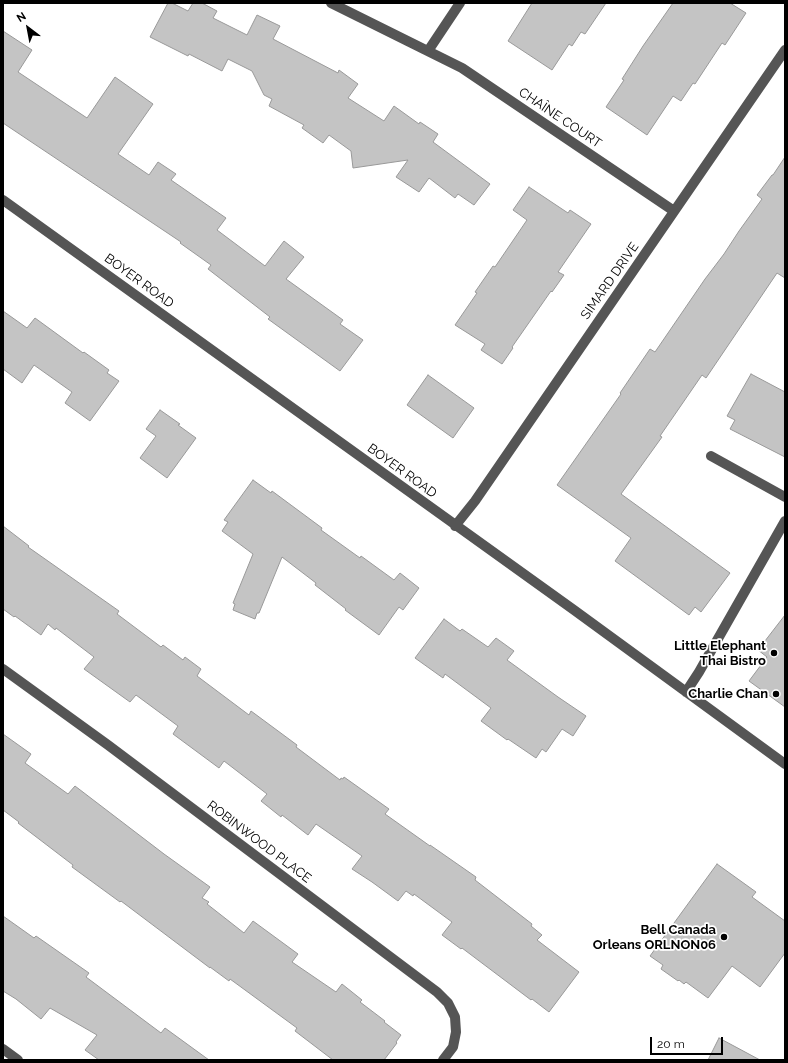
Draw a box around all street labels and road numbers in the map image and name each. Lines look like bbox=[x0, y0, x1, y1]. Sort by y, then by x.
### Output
street label: CHAÎNE COURT bbox=[516, 85, 604, 151]
street label: SIMARD DRIVE bbox=[578, 240, 642, 322]
street label: BOYER ROAD bbox=[101, 251, 177, 311]
street label: BOYER ROAD bbox=[364, 441, 440, 501]
street label: ROBINWOOD PLACE bbox=[204, 798, 314, 886]

